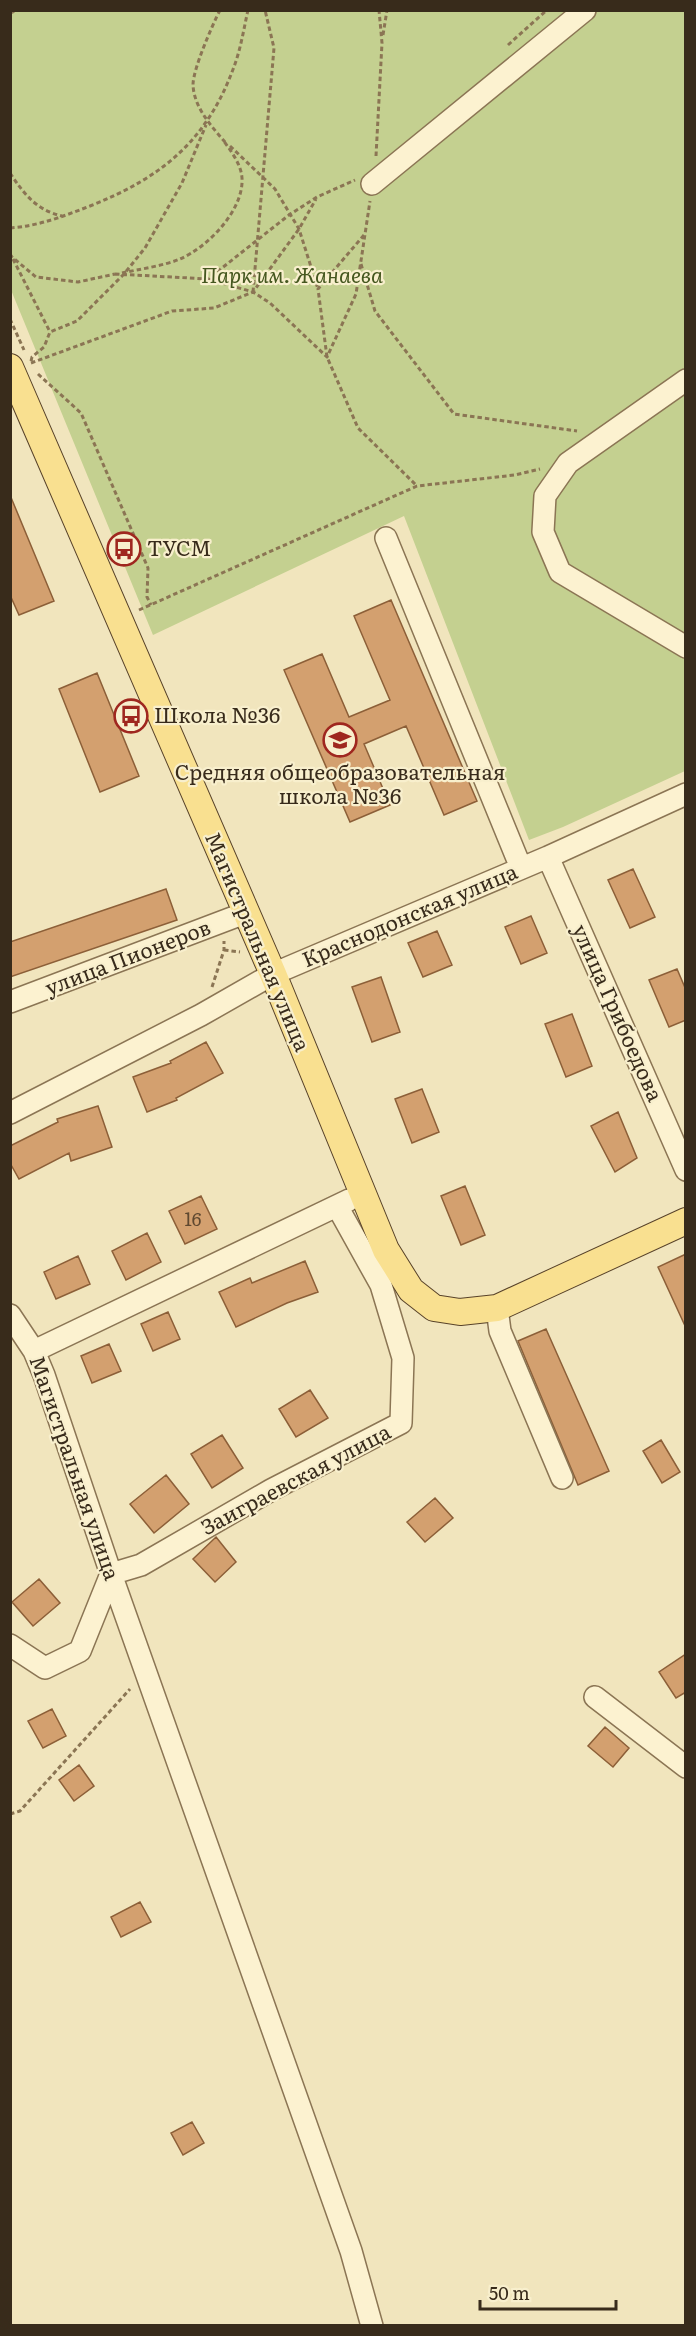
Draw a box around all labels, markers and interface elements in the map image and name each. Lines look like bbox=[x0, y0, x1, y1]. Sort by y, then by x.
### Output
park label: Парк им. Жанаева bbox=[201, 258, 383, 289]
bus stop icon: ТУСМ bbox=[106, 531, 142, 567]
place label: ТУСМ bbox=[147, 531, 211, 562]
bus stop icon: Школа №36 bbox=[113, 698, 149, 734]
place label: Школа №36 bbox=[154, 698, 280, 729]
school or university icon: Средняя общеобразовательная школа №36 bbox=[322, 722, 358, 758]
place label: Средняя общеобразовательная школа №36 bbox=[175, 755, 505, 810]
street label: Магистральная улица bbox=[199, 827, 320, 1056]
street label: Краснодонская улица bbox=[296, 854, 522, 973]
street label: улица Пионеров bbox=[40, 910, 214, 1002]
street label: улица Грибоедова bbox=[566, 918, 673, 1106]
house number: 16 bbox=[185, 1205, 202, 1232]
street label: Магистральная улица bbox=[23, 1351, 130, 1584]
street label: Заиграевская улица bbox=[194, 1414, 396, 1541]
scale bar bbox=[480, 2273, 616, 2311]
text: 50 m bbox=[489, 2279, 530, 2306]

